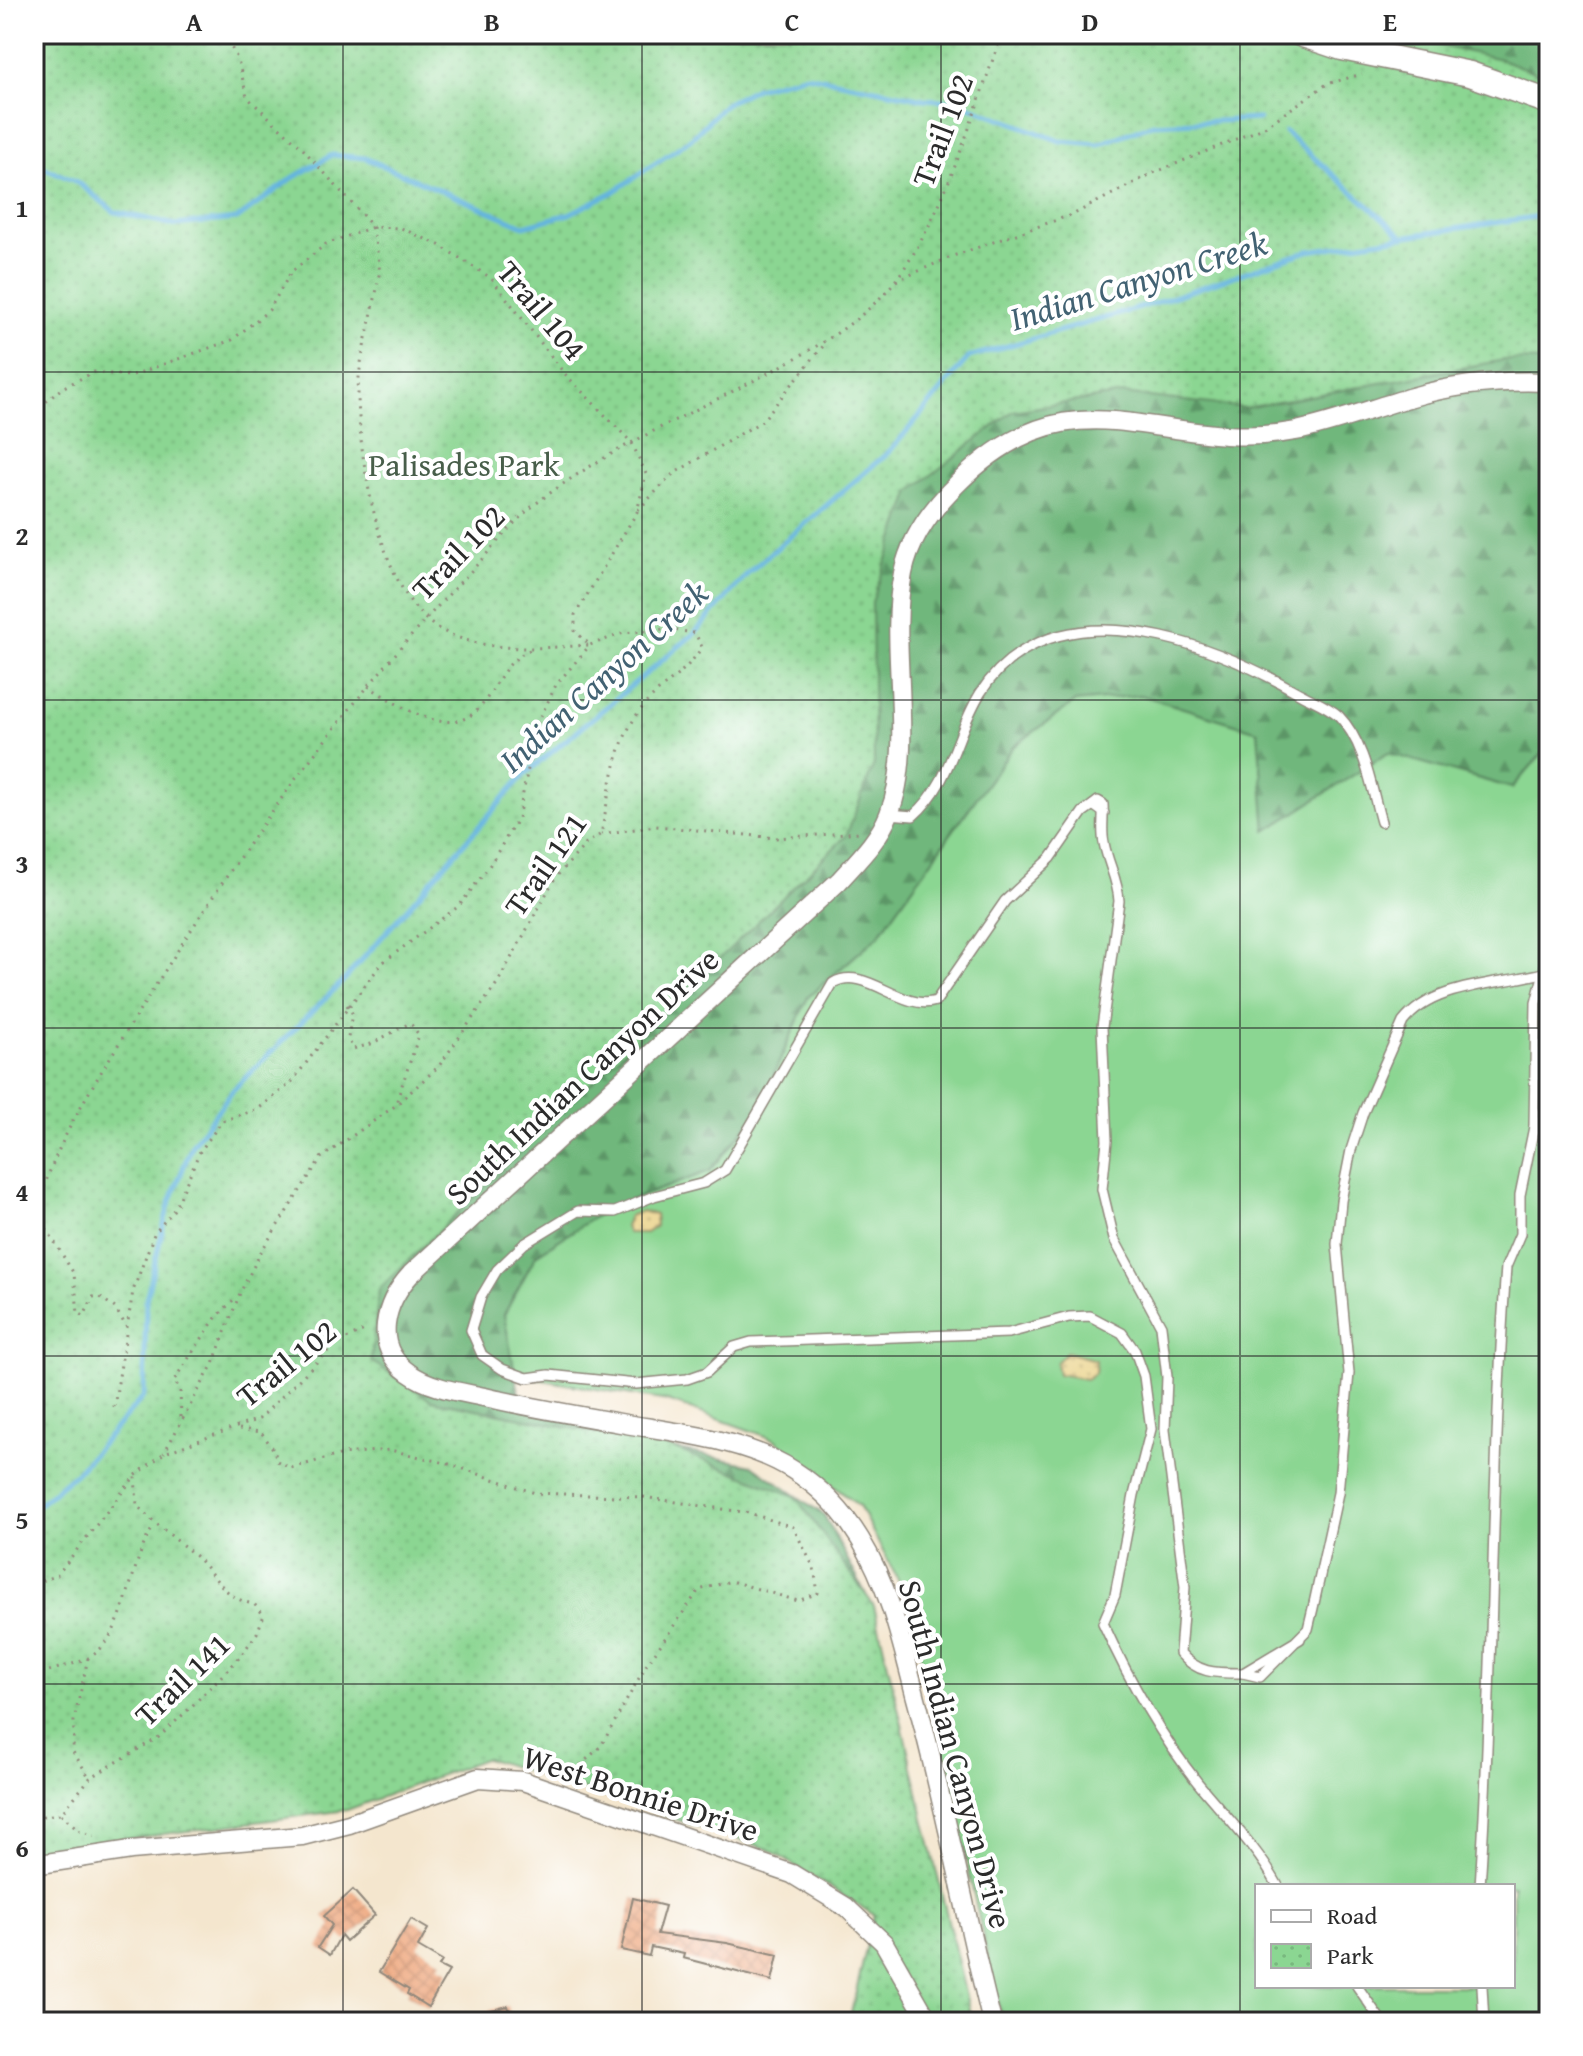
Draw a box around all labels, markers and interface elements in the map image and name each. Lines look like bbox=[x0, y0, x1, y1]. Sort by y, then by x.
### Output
text: A bbox=[186, 2, 203, 41]
text: B bbox=[484, 2, 500, 41]
text: C bbox=[785, 2, 799, 41]
text: D bbox=[1082, 2, 1098, 41]
text: E bbox=[1383, 2, 1397, 41]
street label: Trail 102 bbox=[899, 67, 985, 193]
text: 1 bbox=[15, 188, 29, 227]
water label: Indian Canyon Creek bbox=[1004, 218, 1273, 342]
street label: Trail 104 bbox=[486, 250, 598, 370]
park label: Palisades Park bbox=[368, 441, 561, 488]
street label: Trail 102 bbox=[400, 494, 516, 610]
text: 2 bbox=[15, 516, 29, 555]
water label: Indian Canyon Creek bbox=[488, 568, 719, 783]
street label: Trail 121 bbox=[492, 803, 598, 925]
text: 3 bbox=[15, 844, 29, 883]
street label: South Indian Canyon Drive bbox=[435, 937, 729, 1215]
text: 4 bbox=[15, 1172, 29, 1211]
street label: Trail 102 bbox=[226, 1308, 346, 1418]
text: 5 bbox=[15, 1500, 29, 1539]
street label: South Indian Canyon Drive bbox=[887, 1575, 1025, 1933]
street label: Trail 141 bbox=[124, 1621, 240, 1737]
street label: West Bonnie Drive bbox=[517, 1733, 765, 1853]
text: 6 bbox=[15, 1828, 29, 1867]
legend bbox=[1255, 1884, 1515, 1988]
text: Road bbox=[1327, 1898, 1377, 1933]
text: Park bbox=[1327, 1938, 1374, 1973]

